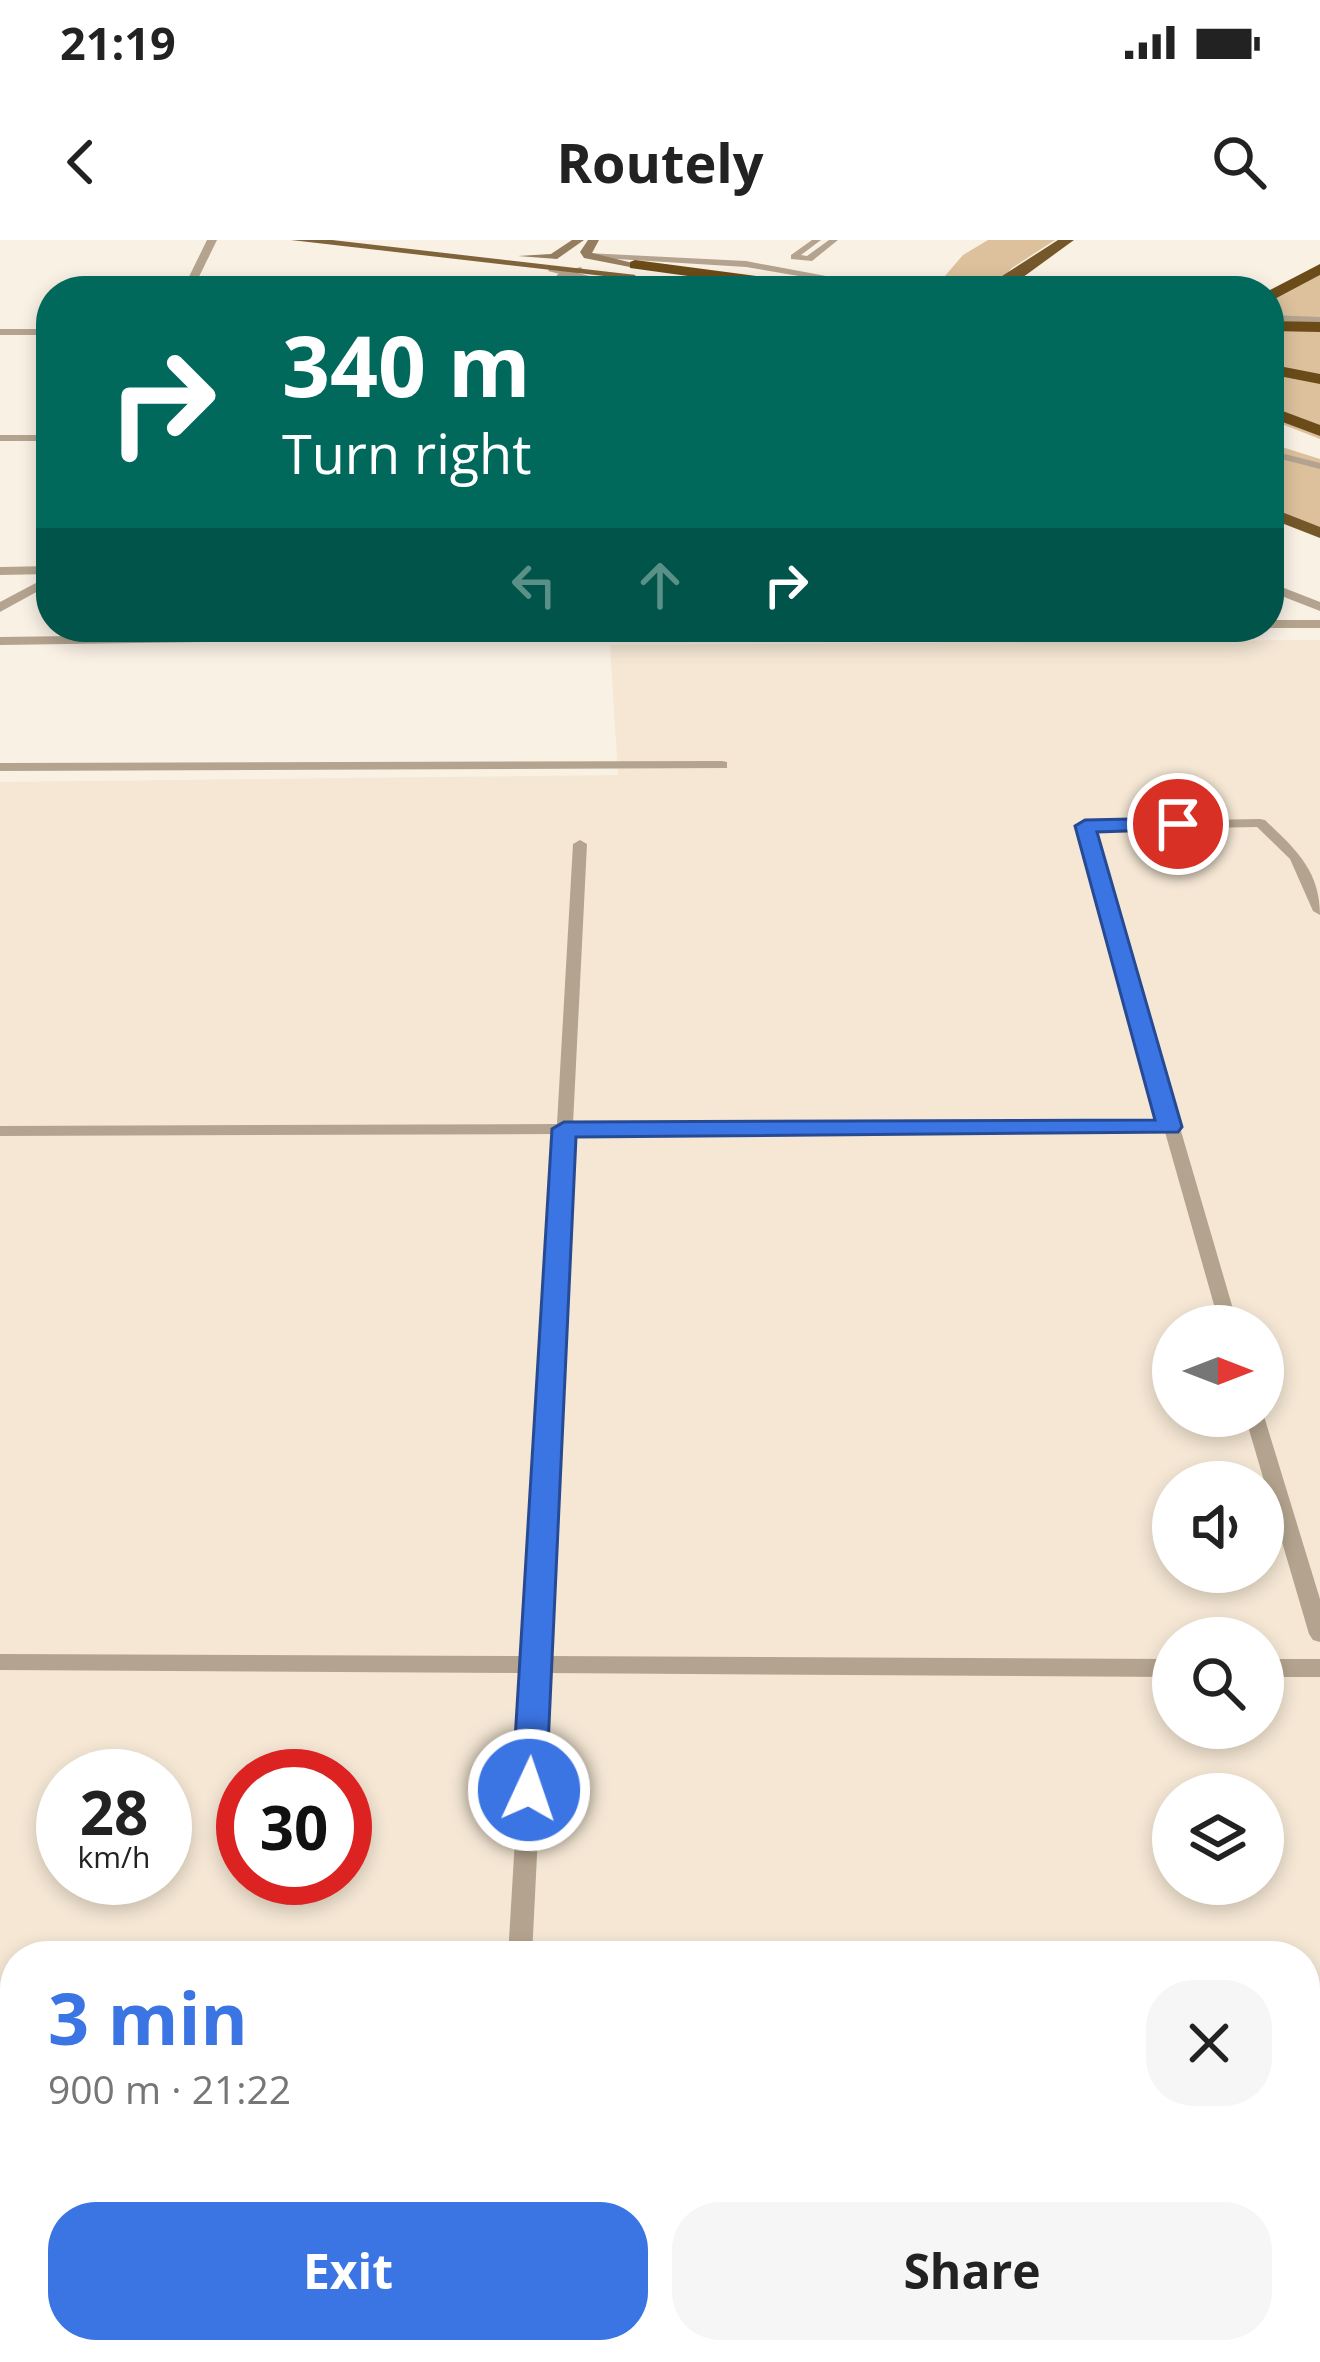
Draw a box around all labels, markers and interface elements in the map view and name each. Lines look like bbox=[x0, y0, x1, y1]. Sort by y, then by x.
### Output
text: 21:19 bbox=[60, 12, 176, 73]
text: Routely bbox=[556, 125, 764, 199]
icon: back bbox=[48, 129, 114, 195]
icon: search bbox=[1206, 129, 1272, 195]
text: 340 m bbox=[282, 307, 530, 422]
icon: right bbox=[84, 324, 240, 480]
text: Turn right bbox=[282, 416, 531, 490]
icon: left bbox=[501, 552, 567, 618]
icon: ahead bbox=[627, 552, 693, 618]
icon: right bbox=[753, 552, 819, 618]
pin bbox=[1127, 773, 1229, 875]
icon: arrive bbox=[1145, 791, 1211, 857]
north arrow bbox=[1152, 1305, 1284, 1437]
map controls bbox=[1152, 1305, 1284, 1905]
button: sound bbox=[1152, 1461, 1284, 1593]
button: search bbox=[1152, 1617, 1284, 1749]
position arrow bbox=[466, 1727, 592, 1853]
speed limit sign: 30 bbox=[216, 1749, 372, 1905]
text: 28 bbox=[80, 1771, 148, 1853]
button: layers bbox=[1152, 1773, 1284, 1905]
text: km/h bbox=[78, 1836, 150, 1877]
text: 3 min bbox=[48, 1968, 248, 2066]
button: close bbox=[1146, 1980, 1272, 2106]
text: 900 m · 21:22 bbox=[48, 2062, 291, 2115]
button: Exit bbox=[48, 2202, 648, 2340]
button: Share bbox=[672, 2202, 1272, 2340]

